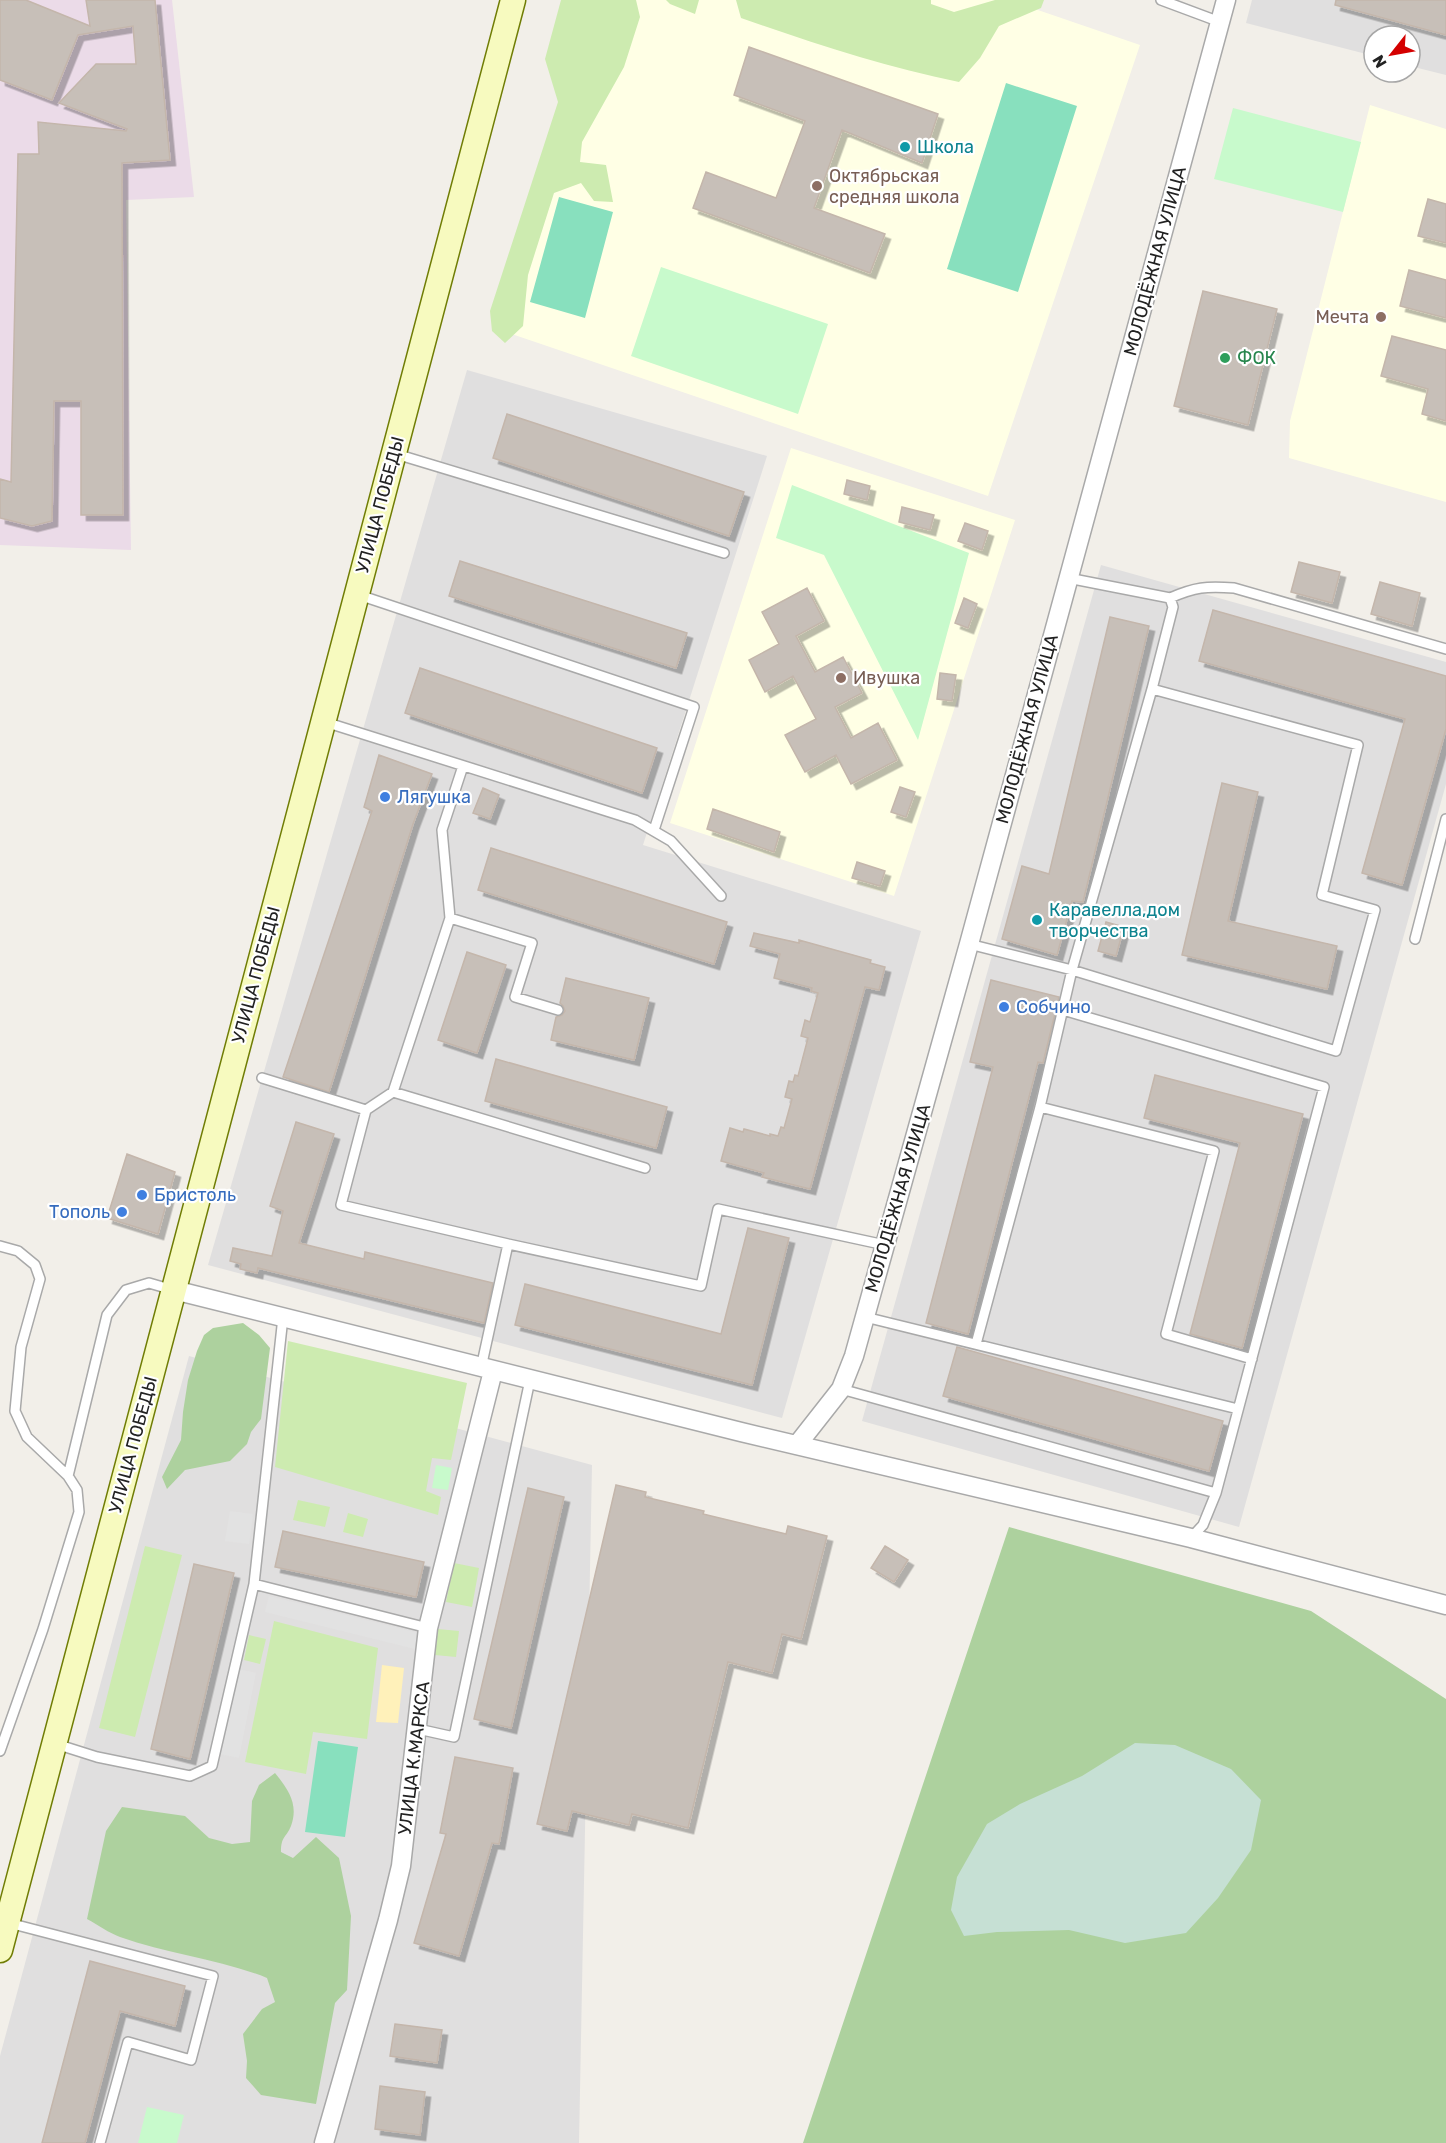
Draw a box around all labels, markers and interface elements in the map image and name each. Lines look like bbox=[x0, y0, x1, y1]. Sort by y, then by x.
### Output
north arrow bbox=[1362, 24, 1422, 84]
text: N bbox=[1368, 52, 1391, 71]
place label: Школа bbox=[917, 136, 974, 158]
marker: Школа bbox=[898, 140, 912, 154]
street label: МОЛОДЁЖНАЯ УЛИЦА bbox=[1119, 164, 1191, 358]
place label: Октябрьская средняя школа bbox=[829, 165, 959, 208]
marker: Октябрьская средняя школа bbox=[810, 179, 824, 193]
place label: Мечта bbox=[1316, 306, 1369, 328]
marker: Мечта bbox=[1374, 310, 1388, 324]
place label: ФОК bbox=[1237, 347, 1276, 369]
marker: ФОК bbox=[1218, 351, 1232, 365]
street label: УЛИЦА ПОБЕДЫ bbox=[351, 434, 409, 576]
street label: МОЛОДЁЖНАЯ УЛИЦА bbox=[991, 632, 1063, 826]
place label: Ивушка bbox=[853, 667, 920, 689]
marker: Ивушка bbox=[834, 671, 848, 685]
place label: Лягушка bbox=[397, 786, 471, 808]
marker: Лягушка bbox=[378, 790, 392, 804]
place label: Каравелла,дом творчества bbox=[1049, 899, 1180, 942]
street label: УЛИЦА ПОБЕДЫ bbox=[227, 904, 285, 1046]
marker: Каравелла,дом творчества bbox=[1030, 913, 1044, 927]
place label: Собчино bbox=[1016, 996, 1091, 1018]
marker: Собчино bbox=[997, 1000, 1011, 1014]
street label: МОЛОДЁЖНАЯ УЛИЦА bbox=[861, 1101, 935, 1295]
place label: Бристоль bbox=[154, 1184, 236, 1206]
marker: Бристоль bbox=[135, 1188, 149, 1202]
place label: Тополь bbox=[49, 1201, 110, 1223]
marker: Тополь bbox=[115, 1205, 129, 1219]
street label: УЛИЦА ПОБЕДЫ bbox=[104, 1374, 162, 1516]
street label: УЛИЦА К.МАРКСА bbox=[394, 1680, 434, 1836]

